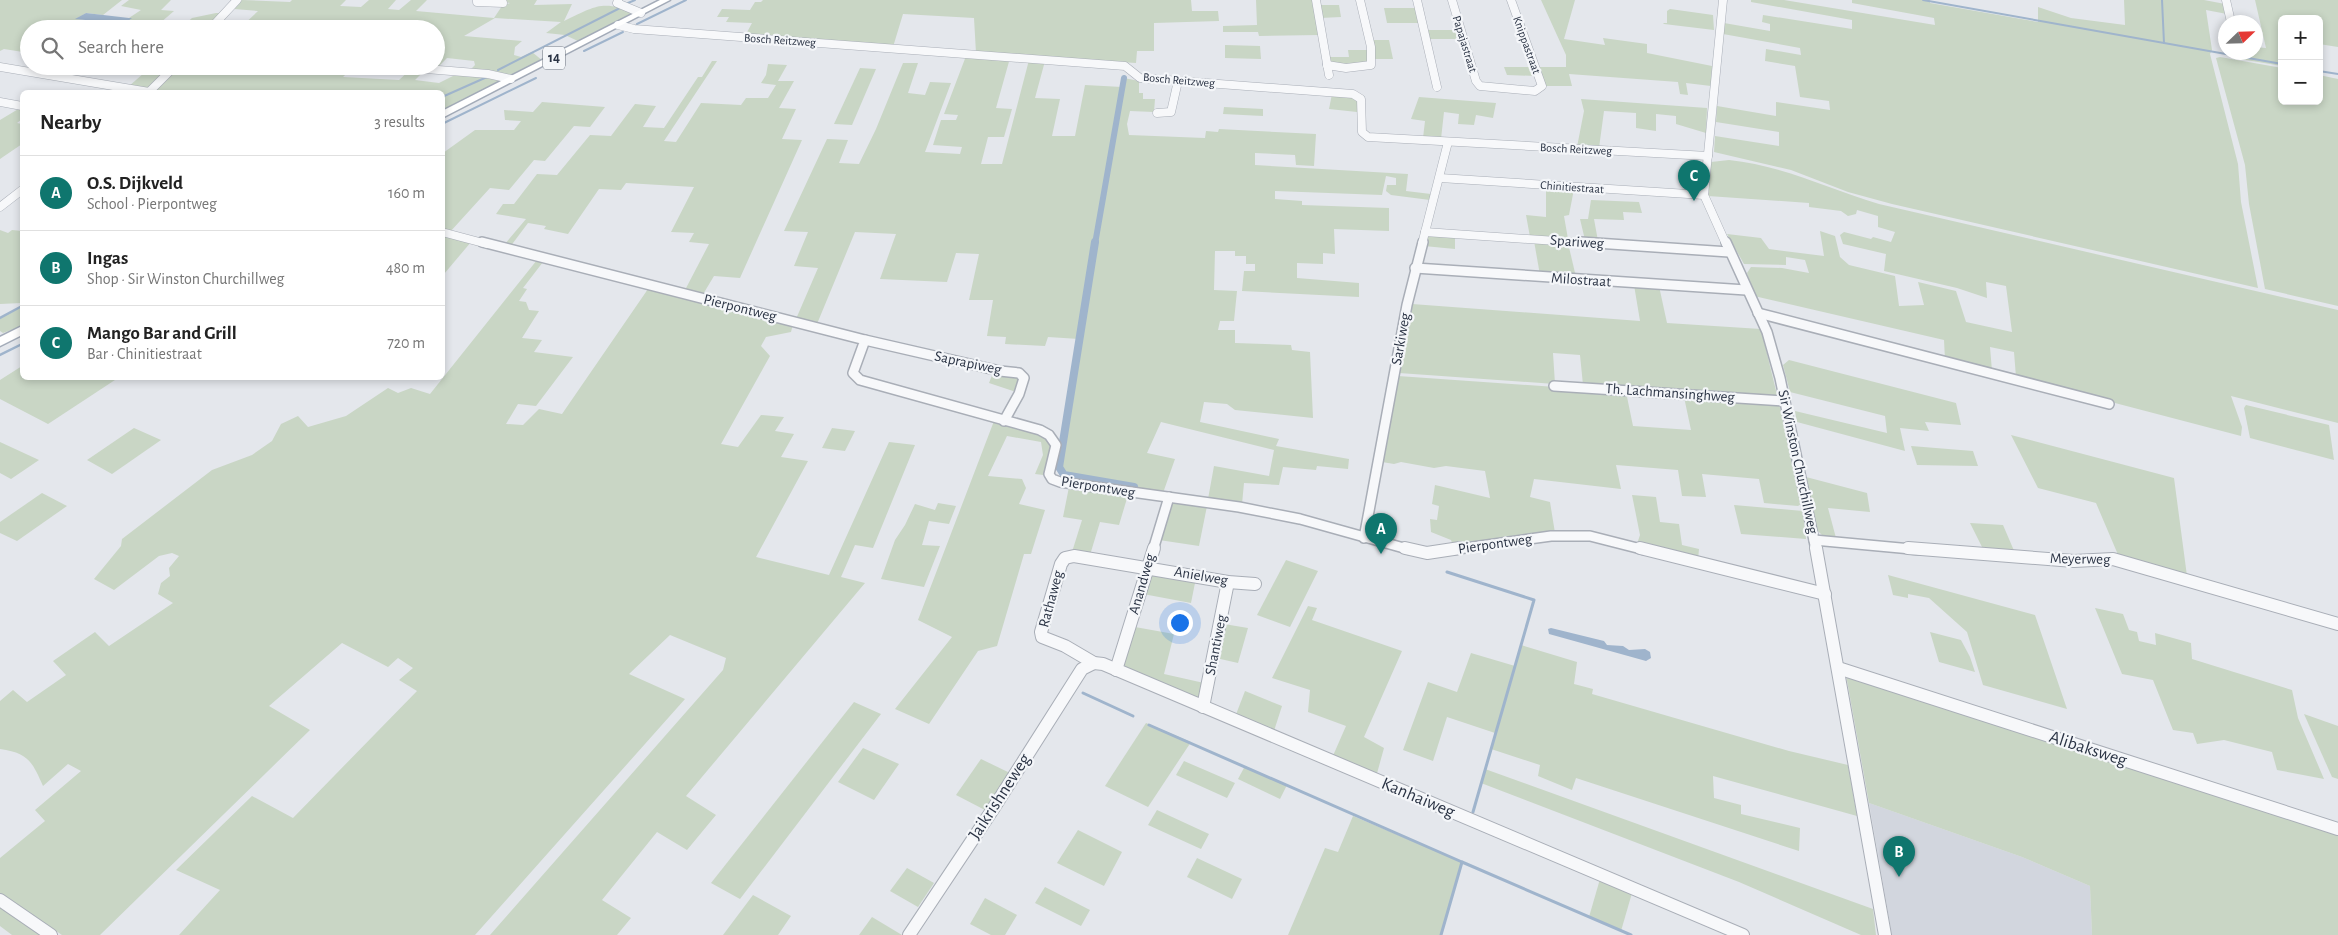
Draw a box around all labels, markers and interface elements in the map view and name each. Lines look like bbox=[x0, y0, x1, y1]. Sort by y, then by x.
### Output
street label: Papajastraat bbox=[1450, 14, 1479, 74]
street label: Knippastraat bbox=[1511, 15, 1543, 76]
north arrow bbox=[2218, 15, 2263, 60]
map controls bbox=[2278, 15, 2323, 105]
button: + bbox=[2278, 15, 2323, 60]
search box bbox=[20, 20, 445, 75]
street label: Bosch Reitzweg bbox=[744, 31, 817, 49]
icon: search bbox=[38, 34, 66, 62]
text: Search here bbox=[78, 38, 164, 57]
road number: 14 bbox=[543, 46, 565, 70]
button: − bbox=[2278, 60, 2323, 105]
street label: Bosch Reitzweg bbox=[1143, 71, 1216, 89]
text: Nearby bbox=[40, 112, 101, 133]
text: 3 results bbox=[374, 114, 425, 130]
street label: Bosch Reitzweg bbox=[1540, 141, 1612, 157]
pin: C bbox=[1678, 160, 1710, 201]
text: O.S. Dijkveld bbox=[87, 174, 183, 193]
street label: Chinitiestraat bbox=[1540, 179, 1604, 195]
text: A bbox=[51, 185, 61, 201]
text: 160 m bbox=[388, 185, 425, 201]
text: School · Pierpontweg bbox=[87, 196, 217, 212]
street label: Spariweg bbox=[1550, 233, 1605, 251]
text: Ingas bbox=[87, 249, 128, 268]
text: B bbox=[51, 260, 61, 276]
text: 480 m bbox=[386, 260, 425, 276]
street label: Milostraat bbox=[1550, 270, 1612, 290]
text: Shop · Sir Winston Churchillweg bbox=[87, 271, 284, 287]
street label: Pierpontweg bbox=[702, 292, 779, 324]
street label: Sarkiweg bbox=[1389, 311, 1413, 366]
text: Mango Bar and Grill bbox=[87, 324, 237, 343]
text: C bbox=[52, 335, 60, 351]
text: 720 m bbox=[387, 335, 425, 351]
text: Bar · Chinitiestraat bbox=[87, 346, 202, 362]
street label: Saprapiweg bbox=[933, 349, 1004, 378]
street label: Th. Lachmansinghweg bbox=[1605, 381, 1736, 405]
street label: Sir Winston Churchillweg bbox=[1775, 389, 1821, 536]
street label: Pierpontweg bbox=[1060, 474, 1137, 500]
pin: A bbox=[1365, 513, 1397, 554]
street label: Pierpontweg bbox=[1457, 531, 1534, 557]
street label: Anandweg bbox=[1126, 551, 1158, 616]
street label: Meyerweg bbox=[2050, 551, 2111, 567]
street label: Anielweg bbox=[1173, 564, 1230, 588]
street label: Rathaweg bbox=[1036, 568, 1066, 629]
your location bbox=[1167, 610, 1193, 636]
street label: Shantiweg bbox=[1203, 613, 1229, 677]
street label: Alibaksweg bbox=[2047, 728, 2129, 770]
street label: Jaikrishneweg bbox=[966, 751, 1034, 843]
street label: Kanhaiweg bbox=[1379, 775, 1458, 822]
pin: B bbox=[1883, 836, 1915, 877]

